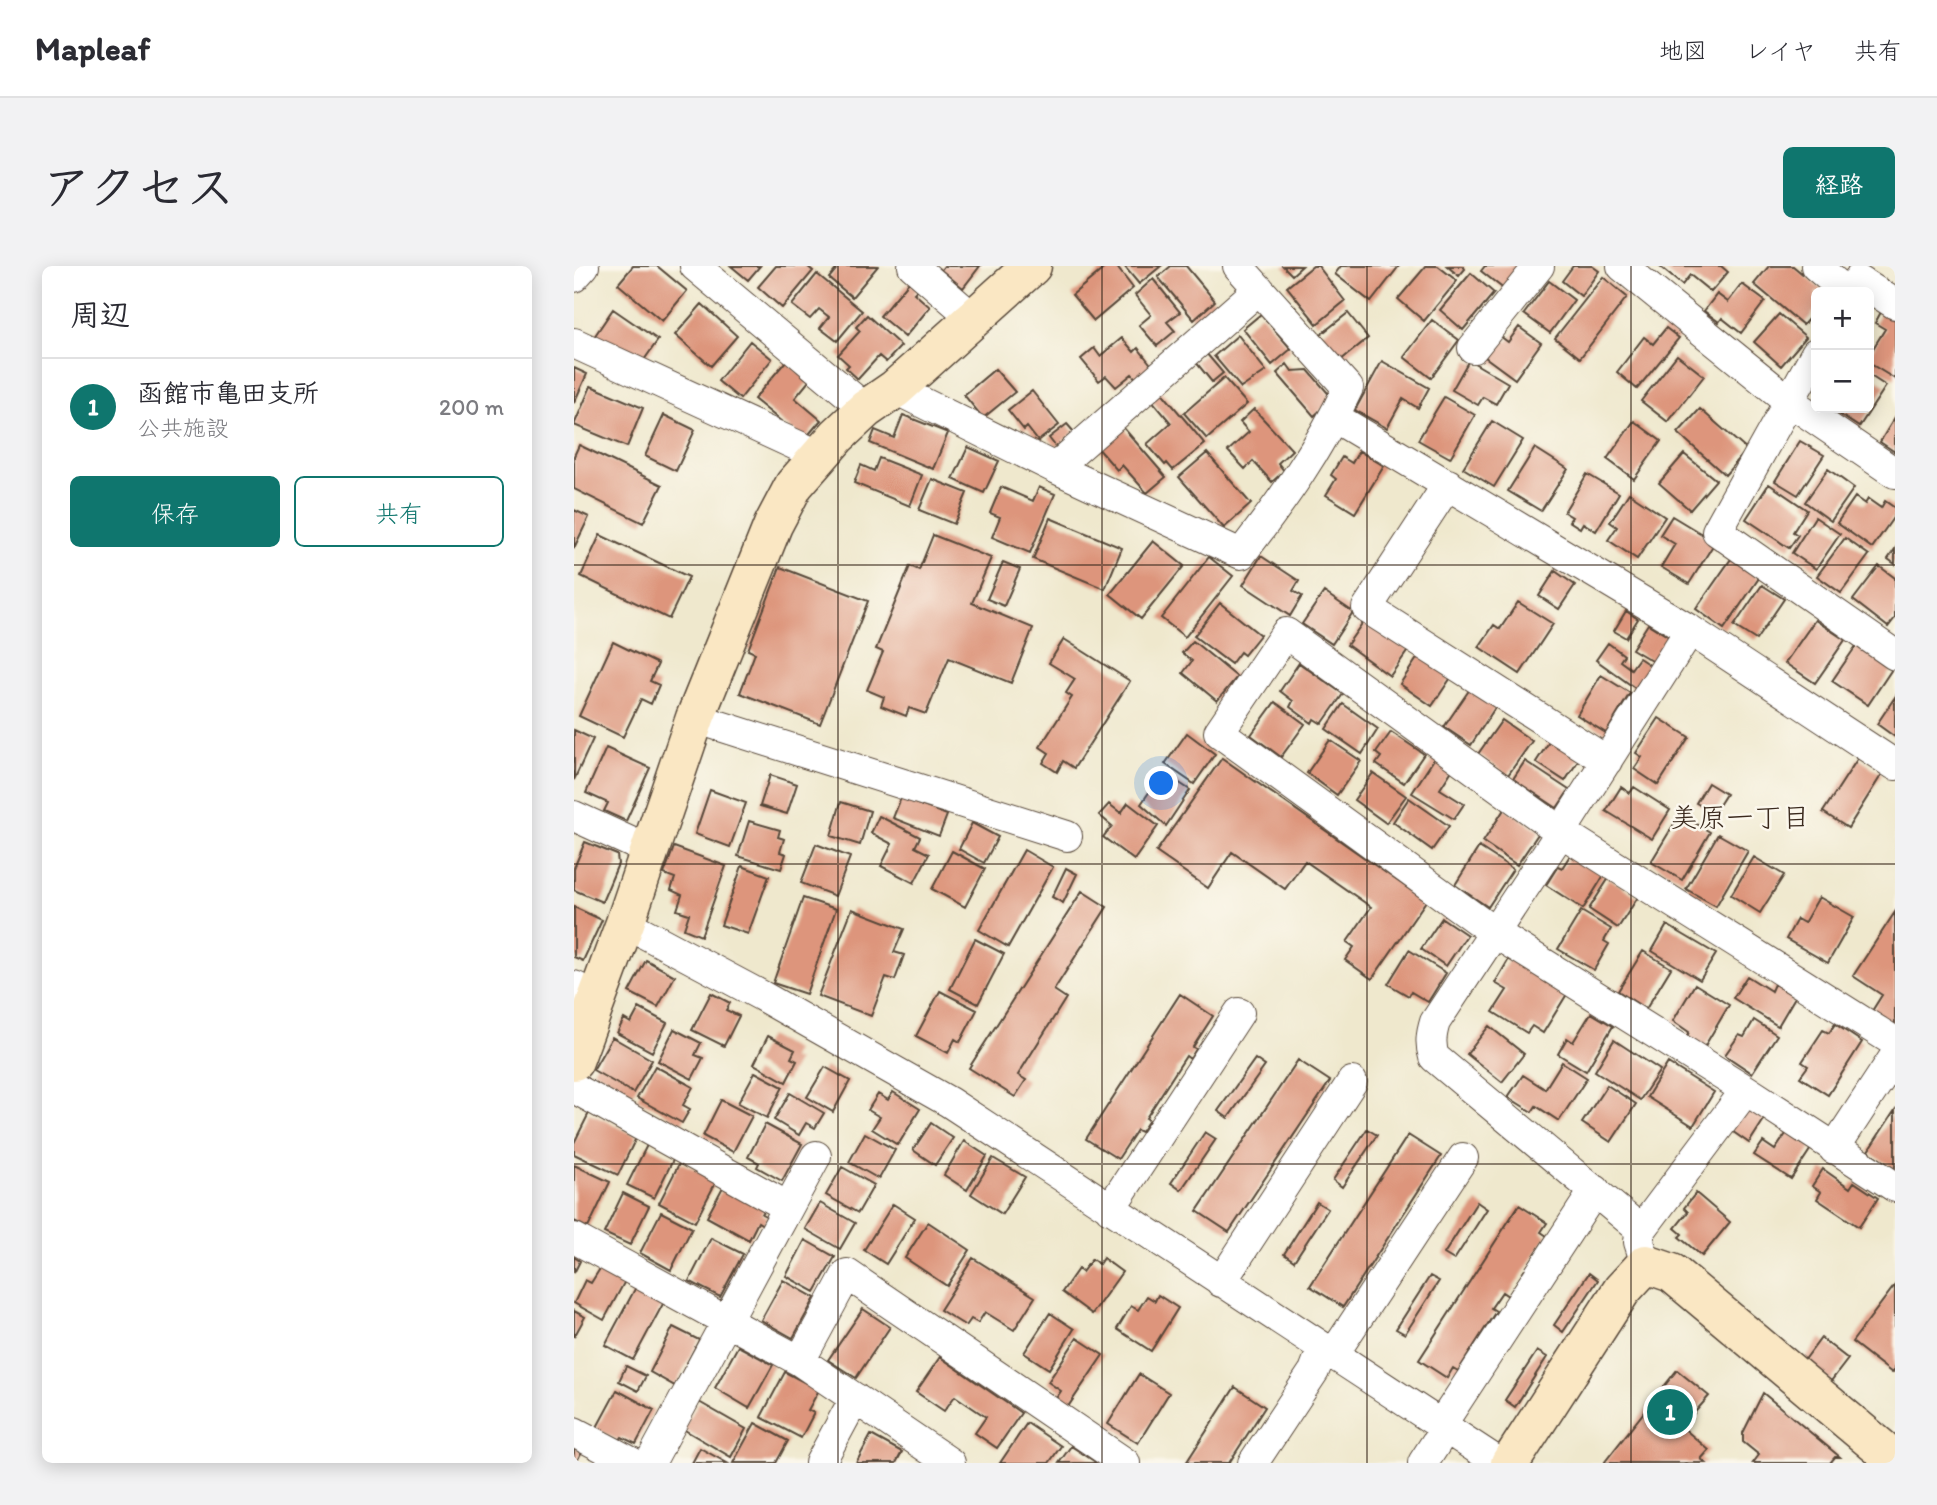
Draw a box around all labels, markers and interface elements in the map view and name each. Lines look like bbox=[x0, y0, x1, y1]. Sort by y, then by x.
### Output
text: Mapleaf bbox=[35, 29, 150, 68]
text: 地図 bbox=[1659, 36, 1707, 65]
text: レイヤ bbox=[1745, 36, 1816, 65]
text: 共有 bbox=[1854, 36, 1902, 65]
button: 経路 bbox=[1783, 147, 1895, 218]
text: アクセス bbox=[42, 157, 235, 216]
map controls bbox=[1811, 287, 1874, 413]
button: + bbox=[1811, 287, 1874, 350]
text: 周辺 bbox=[70, 296, 130, 333]
button: − bbox=[1811, 350, 1874, 413]
text: 函館市亀田支所 bbox=[137, 377, 319, 409]
text: 1 bbox=[88, 393, 98, 421]
text: 200 m bbox=[439, 393, 504, 421]
text: 公共施設 bbox=[137, 414, 229, 442]
button: 保存 bbox=[70, 476, 280, 547]
button: 共有 bbox=[294, 476, 504, 547]
your location bbox=[1144, 766, 1178, 800]
district label: 美原一丁目 bbox=[1670, 800, 1810, 834]
pin: 1 bbox=[1647, 1386, 1693, 1438]

